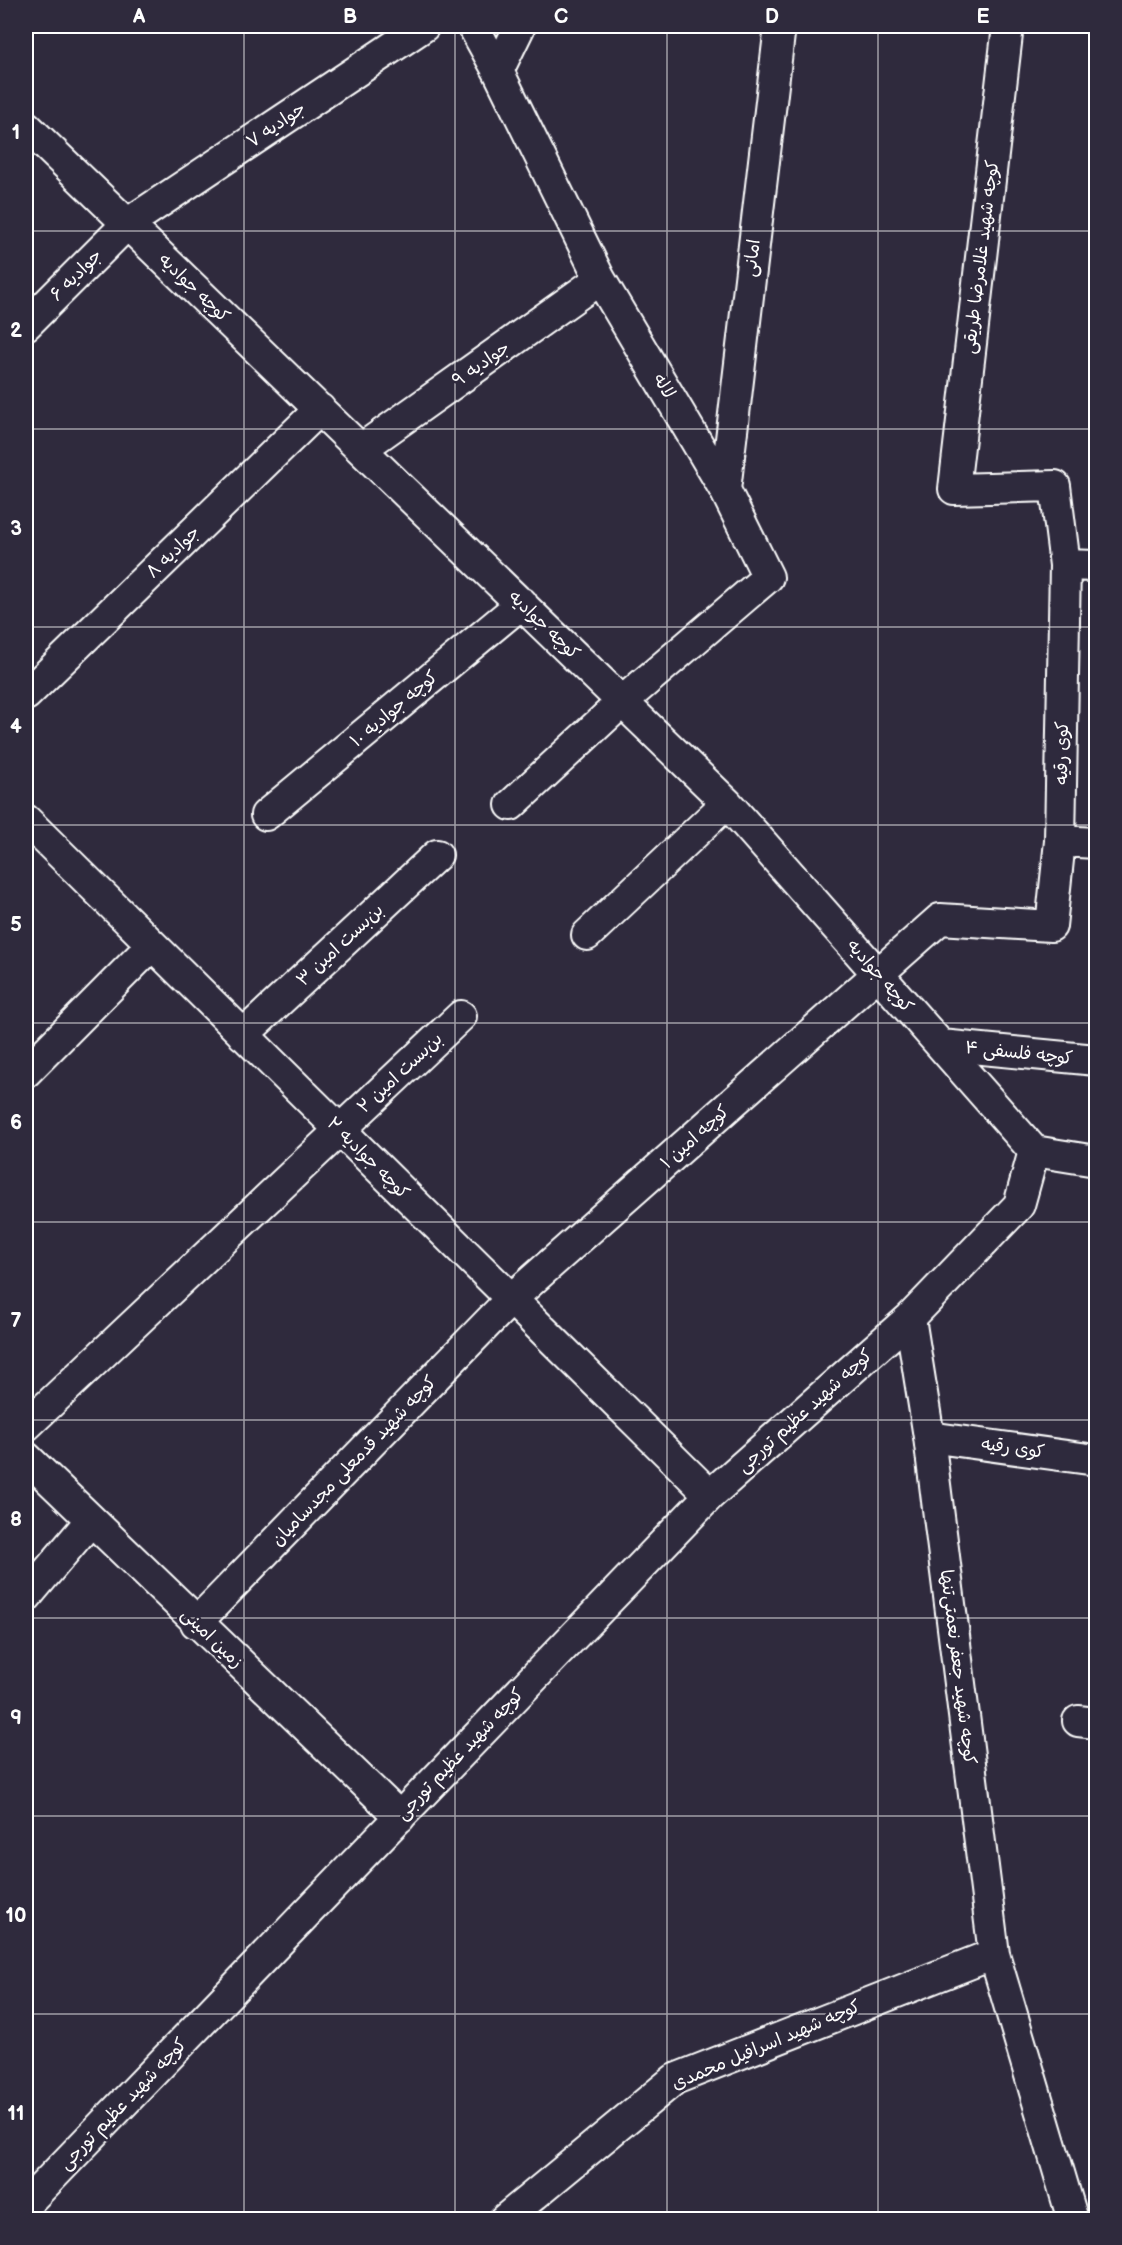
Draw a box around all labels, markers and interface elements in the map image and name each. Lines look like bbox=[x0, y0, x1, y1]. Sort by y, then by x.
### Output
text: A bbox=[132, 5, 146, 29]
text: B bbox=[343, 5, 357, 29]
text: C bbox=[554, 5, 568, 29]
text: D bbox=[765, 5, 779, 29]
text: E bbox=[977, 5, 990, 29]
street label: جوادیه ۷ bbox=[243, 98, 309, 152]
text: 1 bbox=[12, 121, 20, 145]
street label: کوچه شهید غلامرضا طریقی bbox=[959, 159, 1004, 355]
street label: امانی bbox=[739, 238, 765, 278]
street label: جوادیه ۶ bbox=[46, 245, 106, 305]
street label: کوچه جوادیه bbox=[153, 249, 234, 328]
text: 2 bbox=[10, 319, 22, 343]
street label: جوادیه ۹ bbox=[448, 337, 514, 391]
street label: لاله bbox=[648, 370, 680, 402]
text: 3 bbox=[10, 517, 22, 541]
street label: جوادیه ۸ bbox=[142, 521, 204, 583]
street label: کوچه جوادیه bbox=[503, 586, 584, 665]
street label: کوچه جوادیه ۱۰ bbox=[346, 666, 443, 752]
text: 4 bbox=[10, 715, 22, 739]
street label: کوی رقیه bbox=[1051, 721, 1073, 785]
street label: بن‌بست امین ۳ bbox=[292, 899, 388, 991]
text: 5 bbox=[10, 913, 22, 937]
street label: کوچه جوادیه bbox=[842, 935, 918, 1018]
street label: بن‌بست امین ۲ bbox=[353, 1028, 447, 1118]
street label: کوچه فلسفی ۴ bbox=[964, 1037, 1074, 1070]
street label: کوچه امین ۱ bbox=[656, 1101, 735, 1174]
text: 6 bbox=[10, 1111, 22, 1135]
street label: کوچه جوادیه ۲ bbox=[322, 1113, 414, 1204]
text: 7 bbox=[10, 1309, 22, 1333]
street label: کوچه شهید عظیم تورجی bbox=[733, 1345, 879, 1479]
street label: کوچه شهید قدمعلی مجدسامیان bbox=[267, 1371, 442, 1551]
street label: کوی رقیه bbox=[980, 1433, 1046, 1463]
text: 8 bbox=[10, 1508, 22, 1532]
street label: کوچه شهید جعفر نعمتی‌تنها bbox=[935, 1568, 980, 1766]
street label: زمین امینی bbox=[177, 1603, 247, 1673]
street label: کوچه شهید عظیم تورجی bbox=[392, 1684, 531, 1826]
text: 9 bbox=[10, 1706, 22, 1730]
text: 10 bbox=[6, 1904, 26, 1928]
street label: کوچه شهید اسرافیل محمدی bbox=[668, 1996, 864, 2095]
street label: کوچه شهید عظیم تورجی bbox=[55, 2034, 194, 2176]
text: 11 bbox=[8, 2102, 24, 2126]

